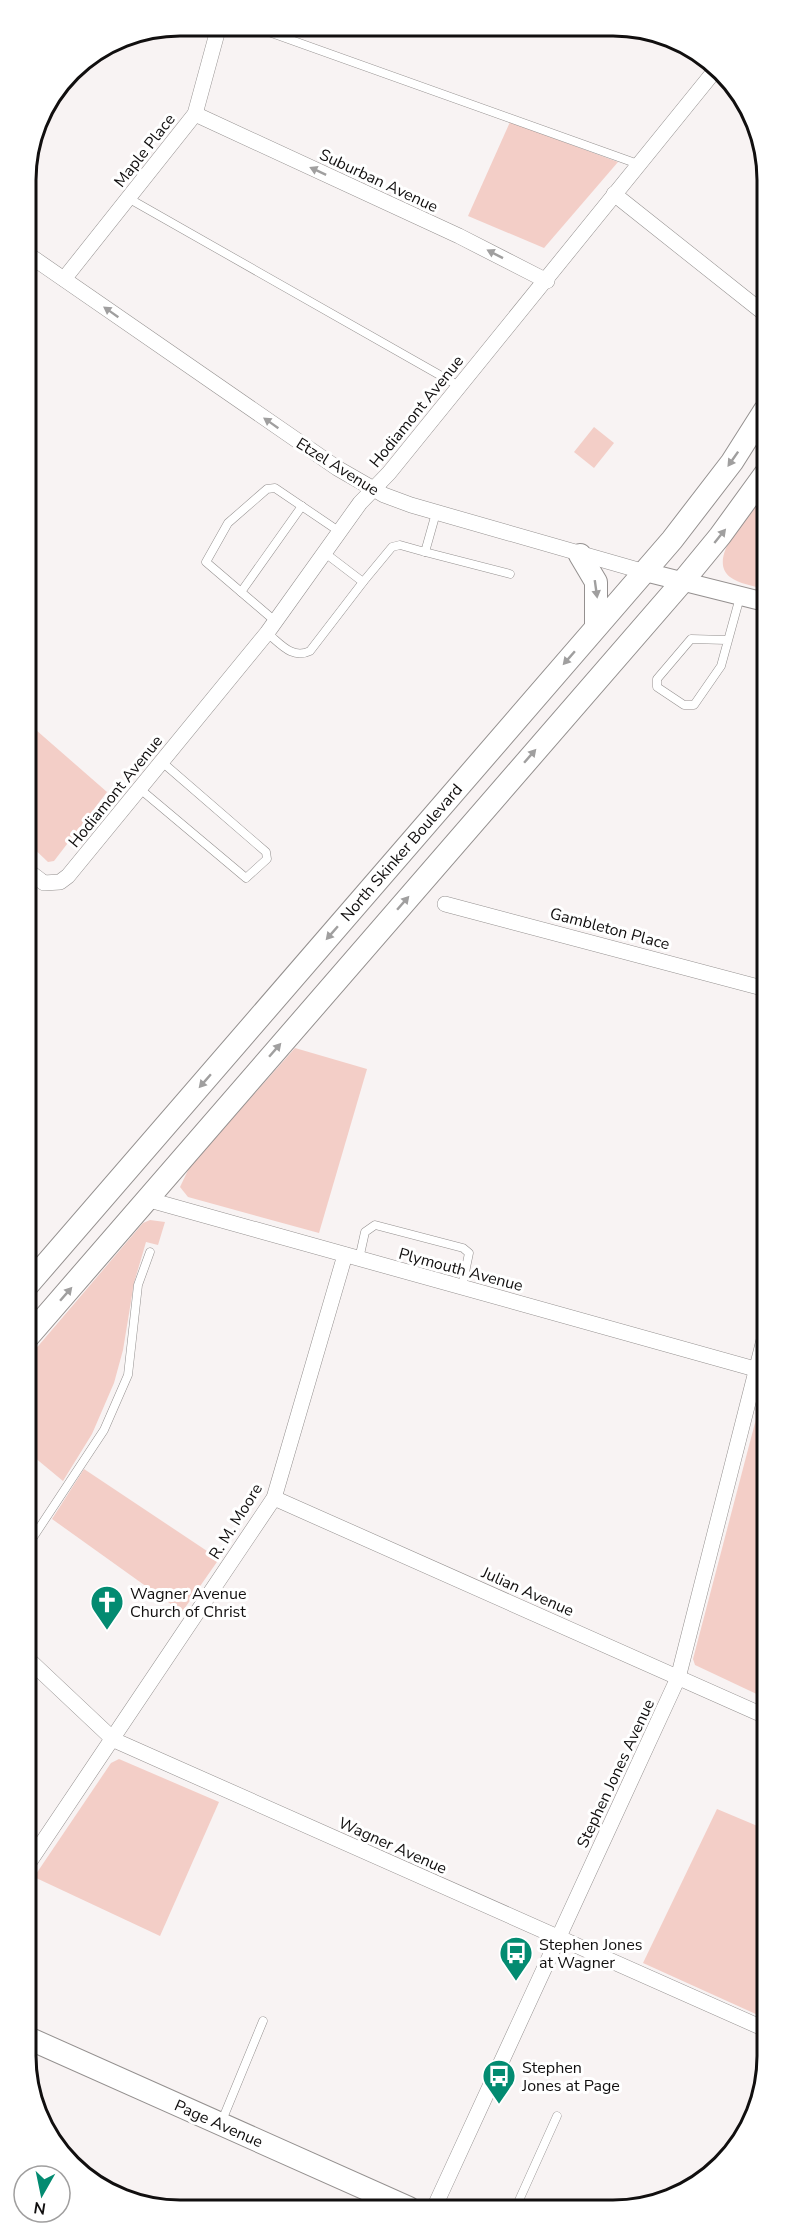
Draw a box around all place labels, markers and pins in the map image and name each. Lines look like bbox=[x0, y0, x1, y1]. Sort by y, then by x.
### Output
place label: Wagner Avenue Church of Christ bbox=[130, 1583, 246, 1623]
church icon: Wagner Avenue Church of Christ bbox=[89, 1584, 125, 1631]
place label: Stephen Jones at Wagner bbox=[539, 1934, 642, 1974]
bus stop icon: Stephen Jones at Wagner bbox=[498, 1935, 534, 1982]
place label: Stephen Jones at Page bbox=[521, 2057, 620, 2097]
bus stop icon: Stephen Jones at Page bbox=[481, 2058, 517, 2105]

